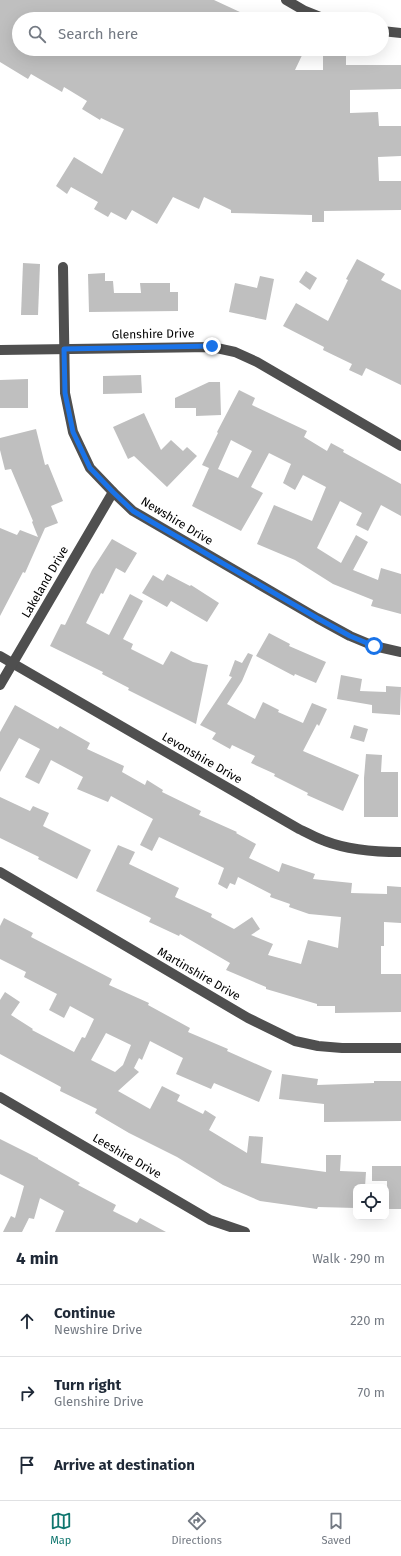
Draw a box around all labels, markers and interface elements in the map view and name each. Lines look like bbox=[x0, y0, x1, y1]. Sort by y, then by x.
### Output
search box bbox=[12, 12, 389, 56]
icon: search bbox=[26, 23, 48, 45]
text: Search here bbox=[58, 25, 138, 43]
street label: Glenshire Drive bbox=[112, 326, 194, 342]
route end bbox=[203, 337, 221, 355]
street label: Newshire Drive bbox=[138, 494, 216, 548]
street label: Lakeland Drive bbox=[19, 544, 71, 620]
route start bbox=[365, 637, 383, 655]
street label: Levonshire Drive bbox=[159, 729, 245, 787]
street label: Martinshire Drive bbox=[155, 945, 243, 1003]
street label: Leeshire Drive bbox=[90, 1131, 164, 1181]
map controls bbox=[353, 1184, 389, 1220]
button: locate bbox=[353, 1184, 389, 1220]
text: 4 min bbox=[16, 1248, 59, 1269]
text: Walk · 290 m bbox=[312, 1251, 385, 1266]
text: Continue bbox=[54, 1304, 115, 1322]
icon: ahead bbox=[16, 1310, 38, 1332]
text: 220 m bbox=[350, 1313, 385, 1328]
text: Newshire Drive bbox=[54, 1322, 142, 1337]
text: Turn right bbox=[54, 1376, 121, 1394]
icon: right bbox=[16, 1382, 38, 1404]
text: 70 m bbox=[358, 1385, 385, 1400]
text: Glenshire Drive bbox=[54, 1394, 144, 1409]
icon: arrive bbox=[16, 1454, 38, 1476]
text: Arrive at destination bbox=[54, 1456, 195, 1474]
tab: Map bbox=[50, 1510, 72, 1547]
tab: Directions bbox=[171, 1510, 222, 1547]
tab: Saved bbox=[321, 1510, 351, 1547]

